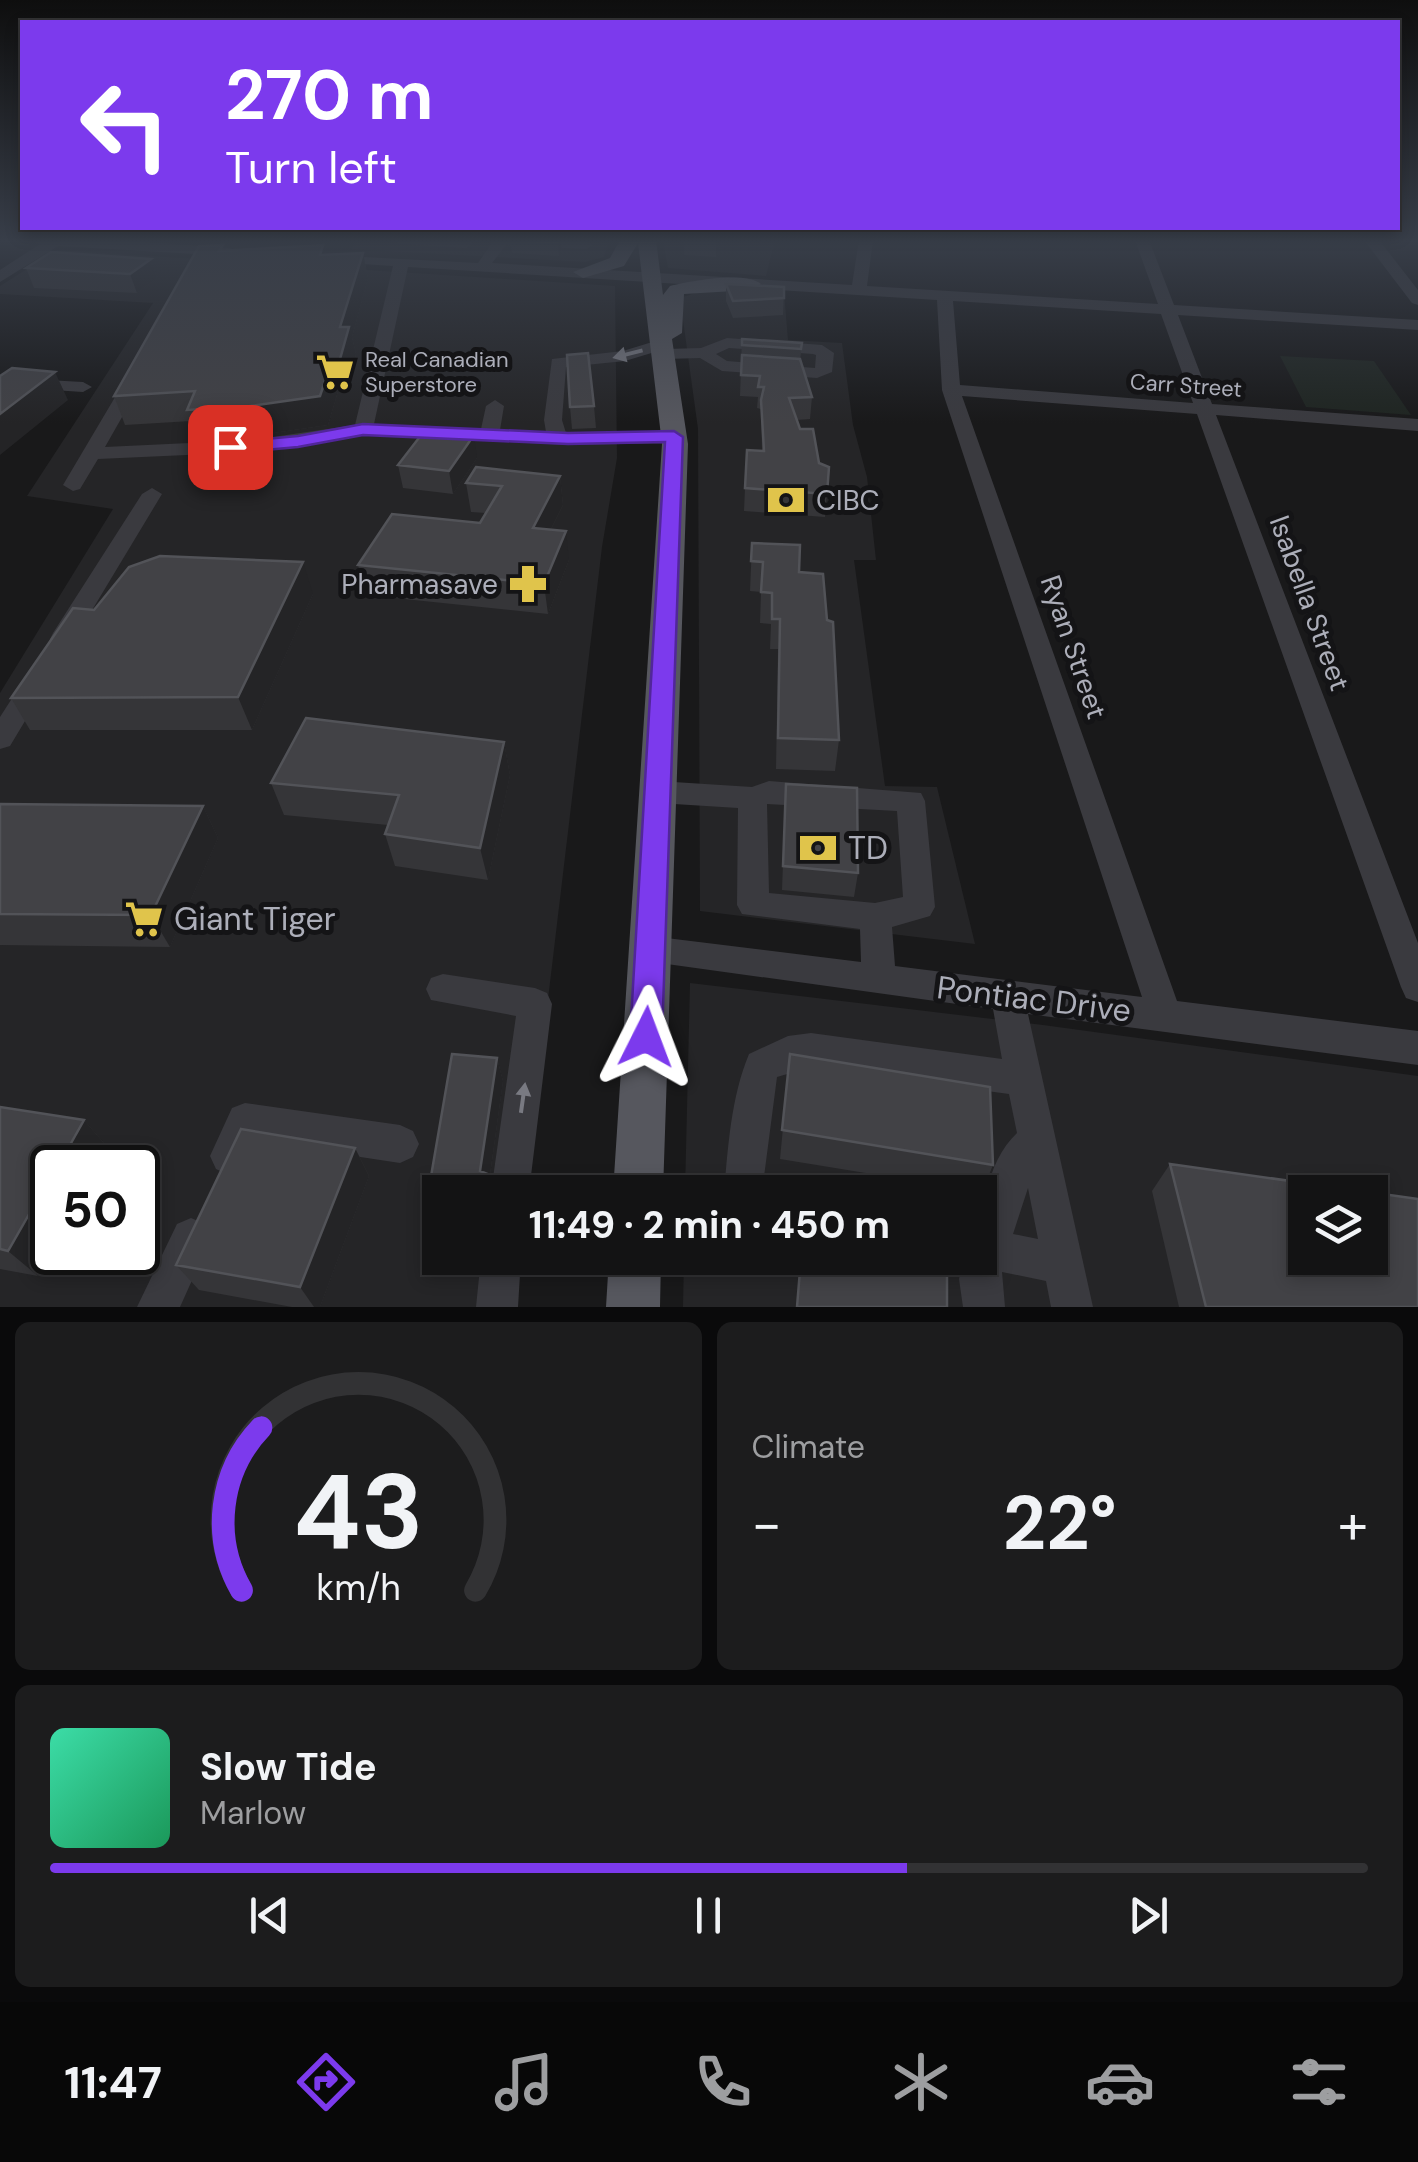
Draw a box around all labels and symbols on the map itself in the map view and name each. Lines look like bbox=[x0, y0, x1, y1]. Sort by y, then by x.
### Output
place label: Real Canadian Superstore bbox=[365, 345, 509, 399]
one-way arrow bbox=[612, 347, 643, 363]
supermarket icon: Real Canadian Superstore bbox=[314, 351, 356, 393]
street label: Carr Street bbox=[1129, 367, 1243, 404]
pin bbox=[188, 405, 273, 490]
bank icon: CIBC bbox=[765, 479, 807, 521]
place label: CIBC bbox=[816, 482, 880, 519]
street label: Isabella Street bbox=[1261, 510, 1358, 696]
pharmacy icon: Pharmasave bbox=[507, 563, 549, 605]
place label: Pharmasave bbox=[341, 566, 498, 603]
street label: Ryan Street bbox=[1032, 570, 1115, 724]
bank icon: TD bbox=[797, 827, 839, 869]
place label: TD bbox=[848, 827, 888, 869]
supermarket icon: Giant Tiger bbox=[123, 898, 165, 940]
place label: Giant Tiger bbox=[174, 898, 336, 940]
street label: Pontiac Drive bbox=[935, 966, 1133, 1032]
position arrow bbox=[594, 985, 698, 1089]
one-way arrow bbox=[515, 1082, 531, 1113]
speed limit sign: 50 bbox=[30, 1145, 160, 1275]

